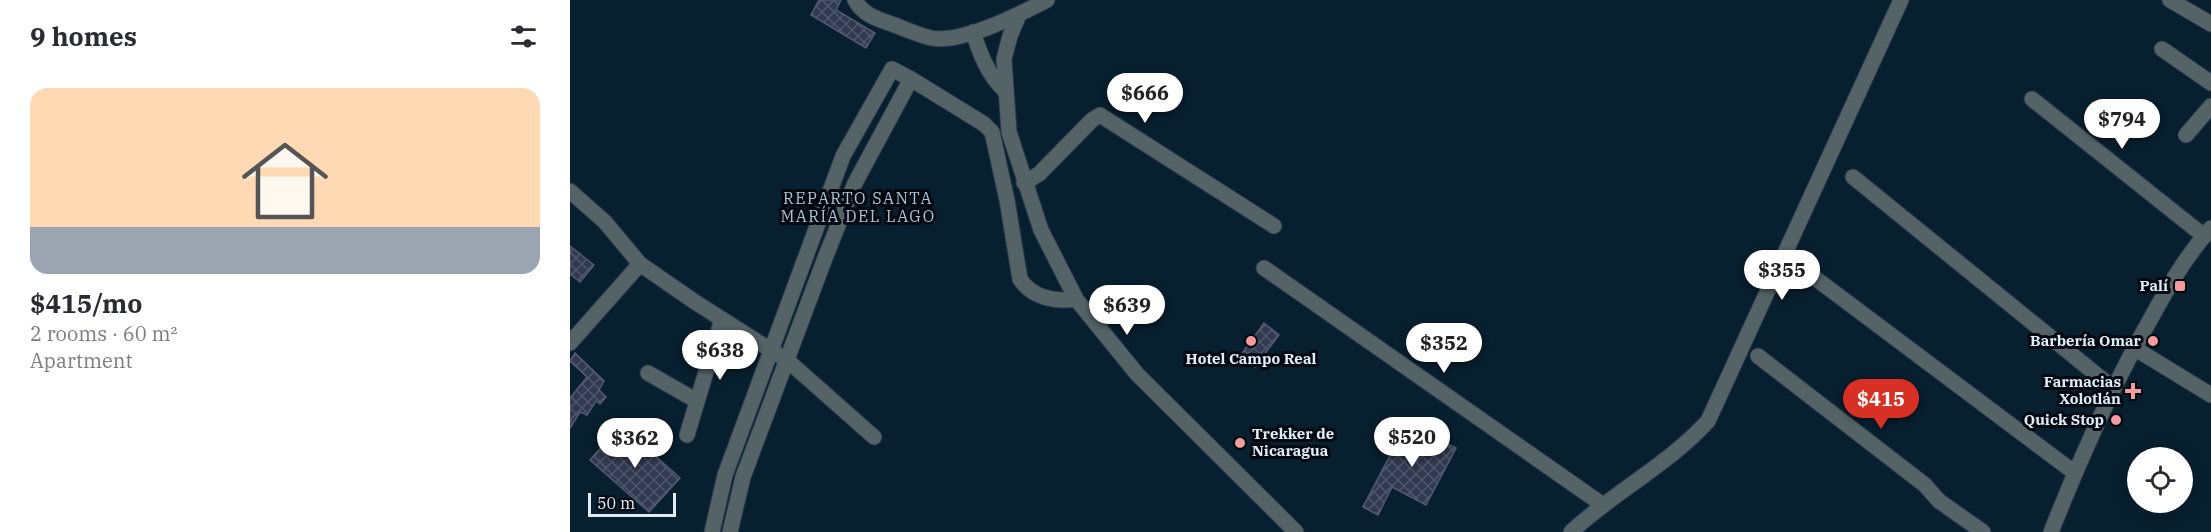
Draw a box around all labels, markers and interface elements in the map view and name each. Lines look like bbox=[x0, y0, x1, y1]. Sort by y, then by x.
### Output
text: 9 homes bbox=[30, 19, 137, 53]
icon: filters bbox=[507, 20, 540, 53]
pin: $666 bbox=[1109, 73, 1181, 124]
text: $666 bbox=[1121, 79, 1169, 106]
pin: $794 bbox=[2086, 99, 2158, 150]
text: $794 bbox=[2098, 105, 2146, 132]
icon: home bbox=[231, 127, 339, 235]
district label: REPARTO SANTA MARÍA DEL LAGO bbox=[780, 188, 936, 226]
pin: $355 bbox=[1746, 250, 1818, 301]
text: $355 bbox=[1758, 256, 1806, 283]
place label: Palí bbox=[2140, 276, 2168, 295]
marker: Palí bbox=[2173, 279, 2187, 293]
pin: $639 bbox=[1091, 285, 1163, 336]
text: $415/mo bbox=[30, 286, 142, 320]
text: $639 bbox=[1103, 291, 1151, 318]
text: 2 rooms · 60 m² bbox=[30, 320, 177, 347]
pin: $352 bbox=[1408, 323, 1480, 374]
text: $352 bbox=[1420, 329, 1468, 356]
pin: $638 bbox=[684, 330, 756, 381]
place label: Barbería Omar bbox=[2030, 331, 2142, 350]
marker: Hotel Campo Real bbox=[1244, 334, 1258, 348]
marker: Barbería Omar bbox=[2146, 334, 2160, 348]
text: $638 bbox=[696, 336, 744, 363]
text: Apartment bbox=[30, 347, 133, 374]
place label: Hotel Campo Real bbox=[1186, 349, 1317, 368]
place label: Farmacias Xolotlán bbox=[2044, 372, 2121, 408]
pin: $415 bbox=[1845, 379, 1917, 430]
marker: Farmacias Xolotlán bbox=[2126, 384, 2140, 398]
text: $415 bbox=[1857, 385, 1905, 412]
place label: Quick Stop bbox=[2024, 410, 2104, 429]
marker: Quick Stop bbox=[2109, 413, 2123, 427]
pin: $520 bbox=[1376, 417, 1448, 468]
pin: $362 bbox=[599, 418, 671, 469]
text: $520 bbox=[1388, 423, 1436, 450]
text: $362 bbox=[611, 424, 659, 451]
place label: Trekker de Nicaragua bbox=[1252, 424, 1334, 460]
marker: Trekker de Nicaragua bbox=[1233, 436, 1247, 450]
map controls bbox=[2127, 447, 2193, 513]
button: locate bbox=[2127, 447, 2193, 513]
scale bar bbox=[588, 490, 676, 518]
text: 50 m bbox=[597, 493, 635, 513]

